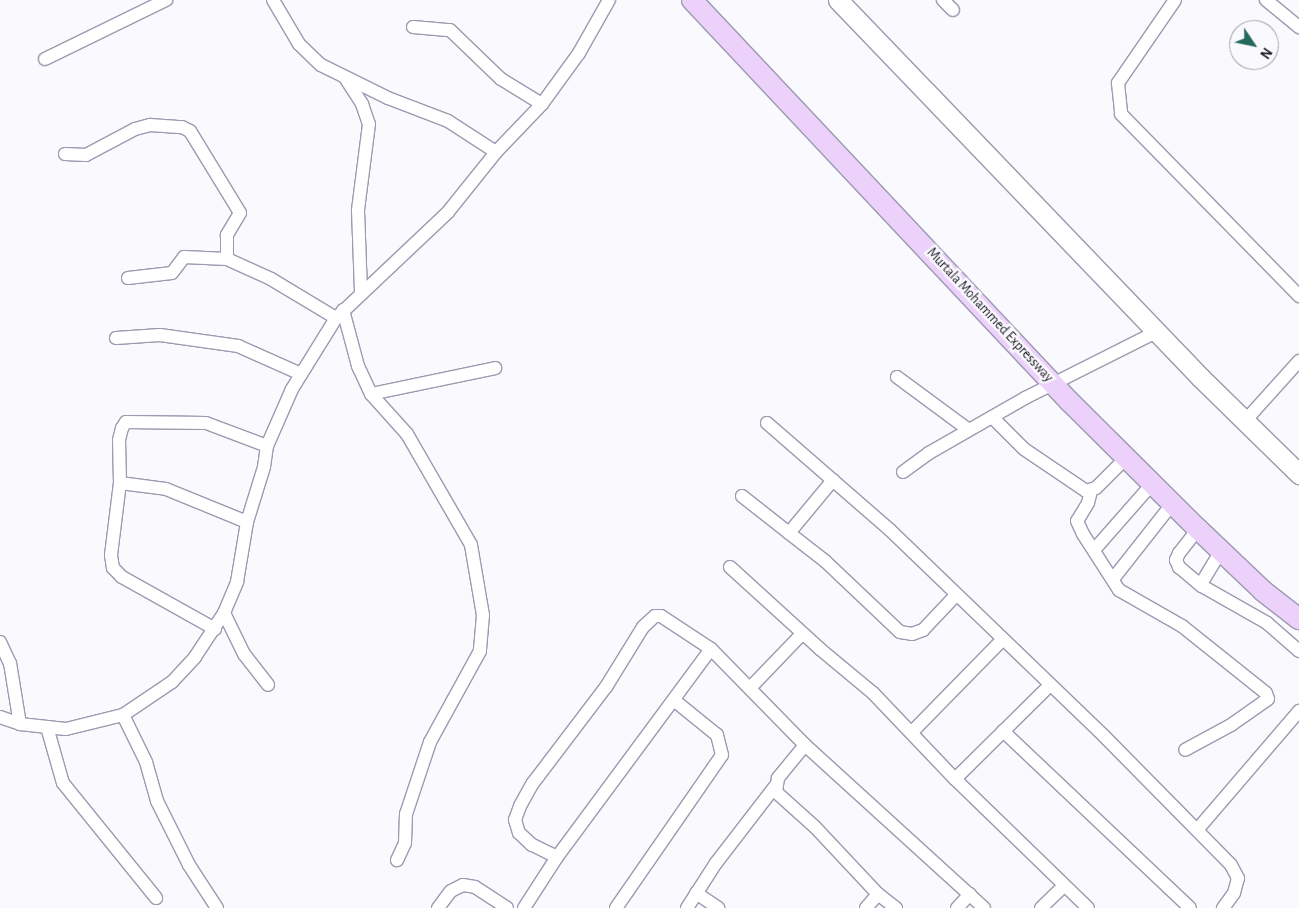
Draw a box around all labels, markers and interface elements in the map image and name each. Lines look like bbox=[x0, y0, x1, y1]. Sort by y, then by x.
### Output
north arrow bbox=[1229, 20, 1279, 70]
text: N bbox=[1257, 45, 1274, 61]
street label: Murtala Mohammed Expressway bbox=[923, 244, 1057, 386]

